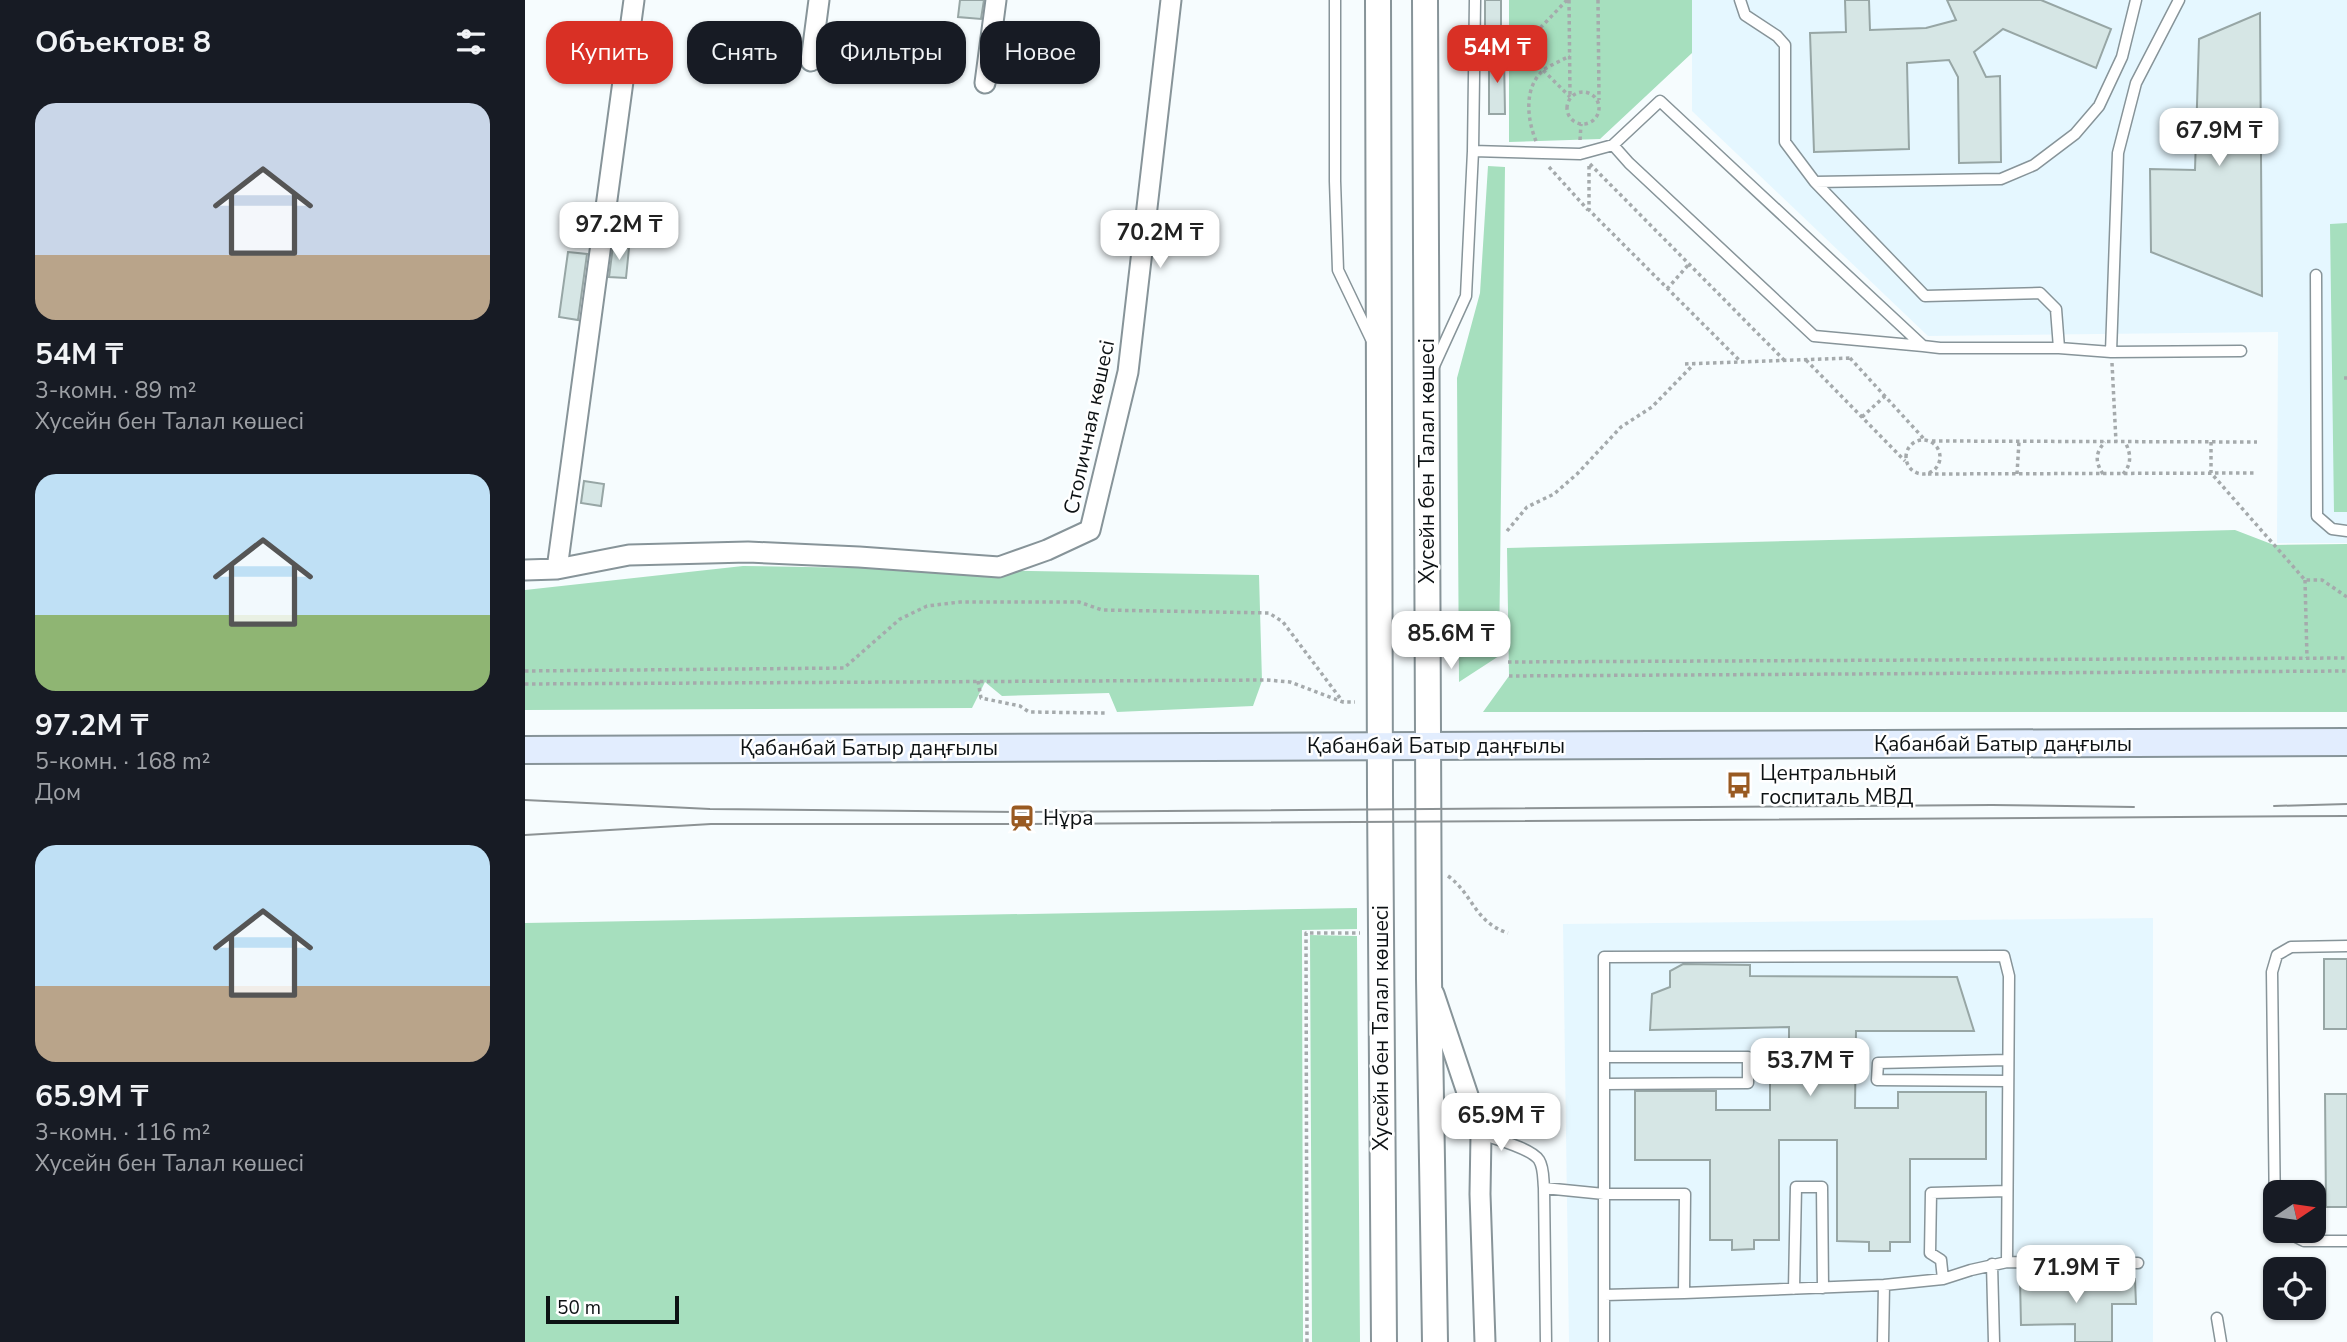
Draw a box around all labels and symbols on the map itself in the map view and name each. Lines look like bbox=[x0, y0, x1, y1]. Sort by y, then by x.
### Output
pin: 54M ₸ bbox=[1448, 25, 1546, 85]
pin: 67.9M ₸ bbox=[2154, 108, 2284, 168]
pin: 97.2M ₸ bbox=[554, 202, 684, 262]
pin: 70.2M ₸ bbox=[1095, 210, 1225, 270]
street label: Столичная көшесі bbox=[1057, 337, 1121, 517]
street label: Хусейн бен Талал көшесі bbox=[1413, 338, 1441, 584]
pin: 85.6M ₸ bbox=[1386, 612, 1516, 671]
street label: Қабанбай Батыр даңғылы bbox=[1874, 730, 2132, 758]
street label: Қабанбай Батыр даңғылы bbox=[1307, 732, 1565, 760]
street label: Қабанбай Батыр даңғылы bbox=[740, 734, 998, 762]
place label: Центральный госпиталь МВД bbox=[1760, 759, 1913, 811]
bus stop icon: Центральный госпиталь МВД bbox=[1724, 770, 1754, 800]
station icon: Нұра bbox=[1007, 803, 1037, 833]
place label: Нұра bbox=[1043, 804, 1094, 832]
street label: Хусейн бен Талал көшесі bbox=[1367, 905, 1395, 1151]
pin: 53.7M ₸ bbox=[1745, 1038, 1875, 1098]
pin: 65.9M ₸ bbox=[1436, 1094, 1566, 1153]
north arrow bbox=[2263, 1180, 2326, 1242]
pin: 71.9M ₸ bbox=[2011, 1246, 2141, 1305]
scale bar bbox=[546, 1293, 679, 1325]

